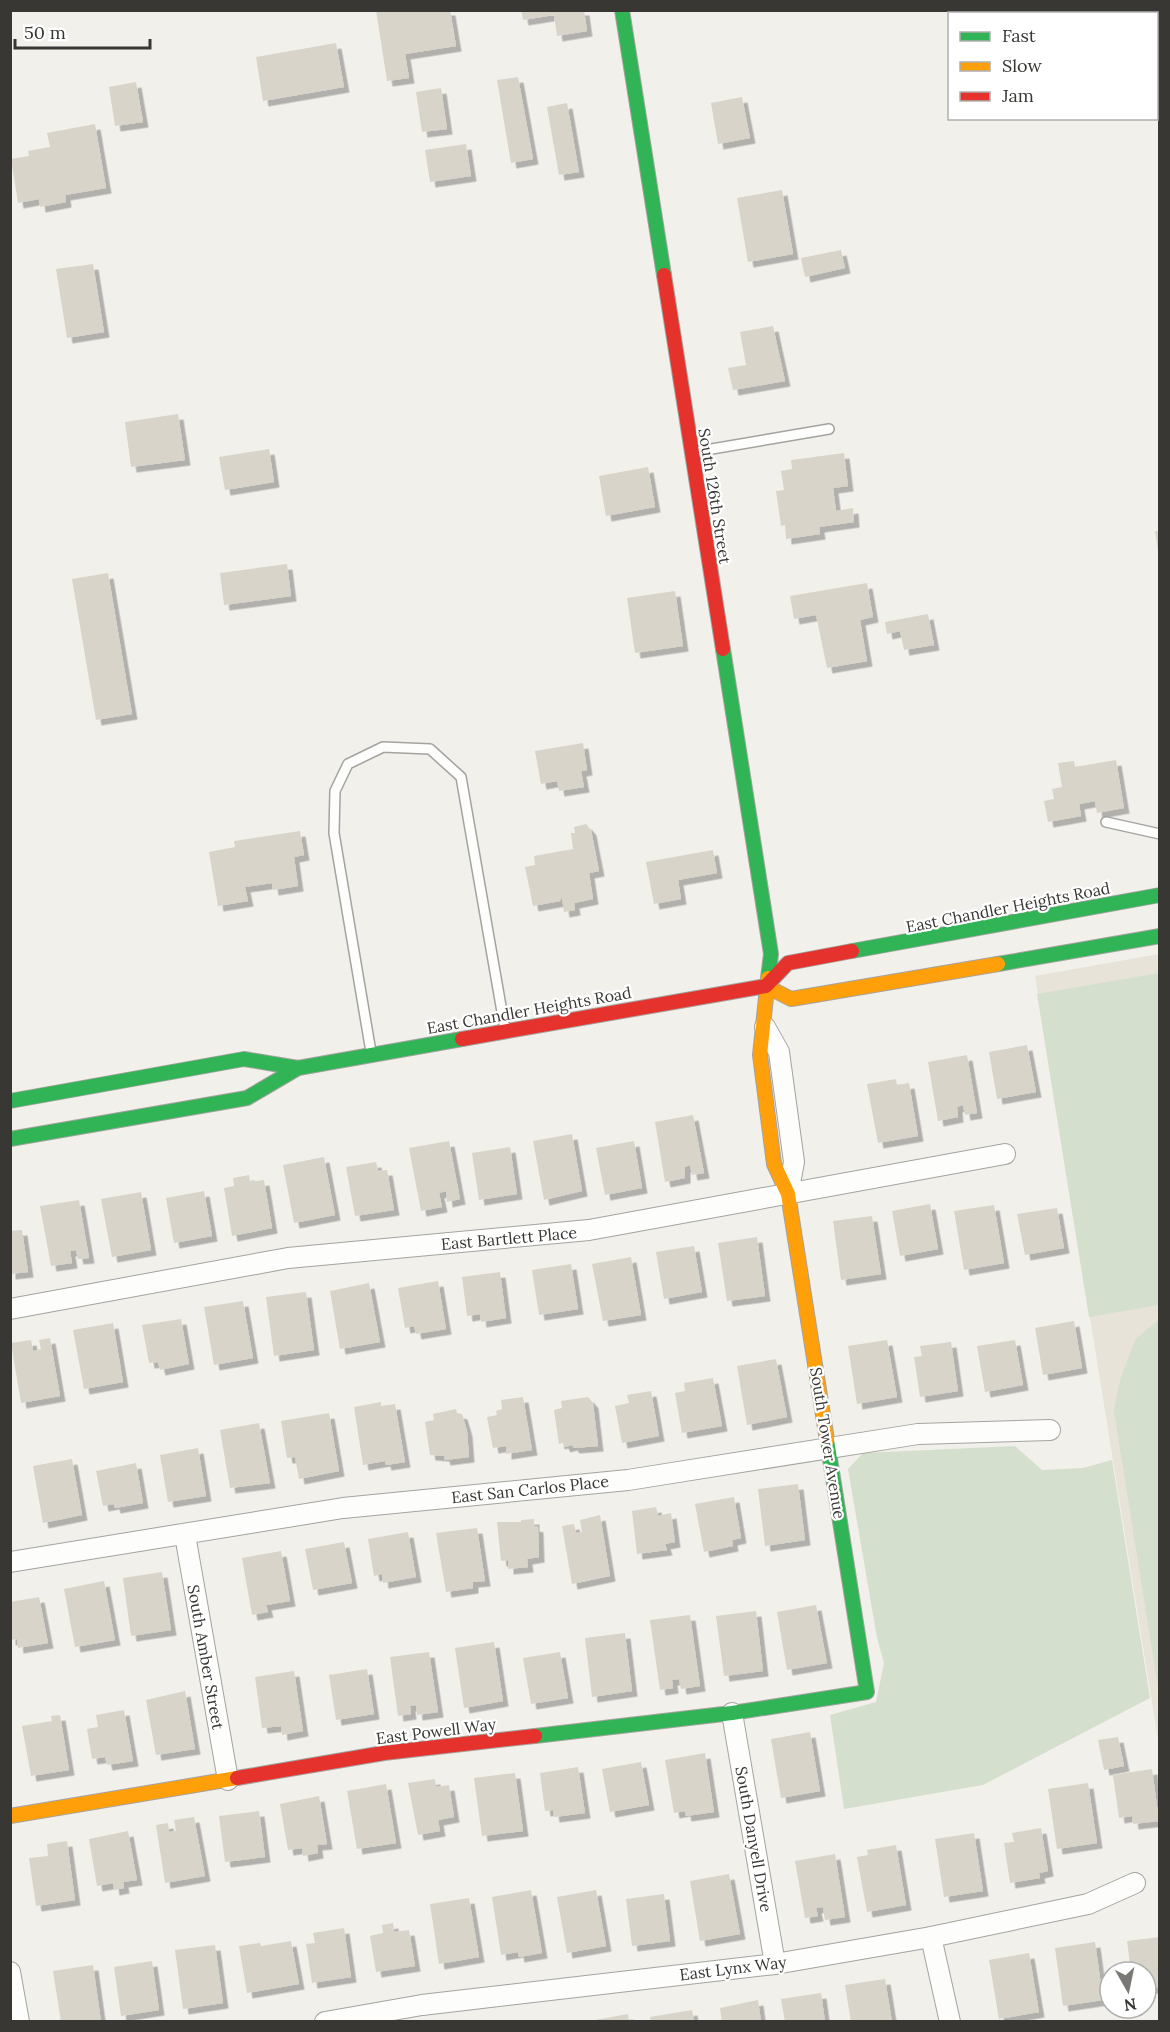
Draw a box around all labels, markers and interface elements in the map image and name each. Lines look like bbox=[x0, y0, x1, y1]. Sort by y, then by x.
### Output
scale bar bbox=[15, 12, 150, 50]
legend bbox=[948, 12, 1158, 120]
text: 50 m bbox=[24, 21, 66, 44]
text: Fast bbox=[1002, 24, 1036, 47]
text: Slow bbox=[1002, 54, 1042, 77]
text: Jam bbox=[1001, 84, 1034, 107]
street label: South 126th Street bbox=[694, 427, 736, 566]
street label: East Chandler Heights Road bbox=[904, 877, 1112, 937]
street label: East Chandler Heights Road bbox=[425, 982, 633, 1038]
street label: East Bartlett Place bbox=[440, 1222, 578, 1254]
street label: South Tower Avenue bbox=[806, 1366, 850, 1521]
street label: East San Carlos Place bbox=[450, 1471, 610, 1507]
street label: South Amber Street bbox=[183, 1583, 229, 1732]
street label: East Powell Way bbox=[375, 1714, 498, 1748]
street label: South Danyell Drive bbox=[731, 1765, 777, 1914]
street label: East Lynx Way bbox=[678, 1951, 788, 1984]
north arrow bbox=[1098, 1960, 1158, 2020]
text: N bbox=[1123, 1994, 1138, 2016]

